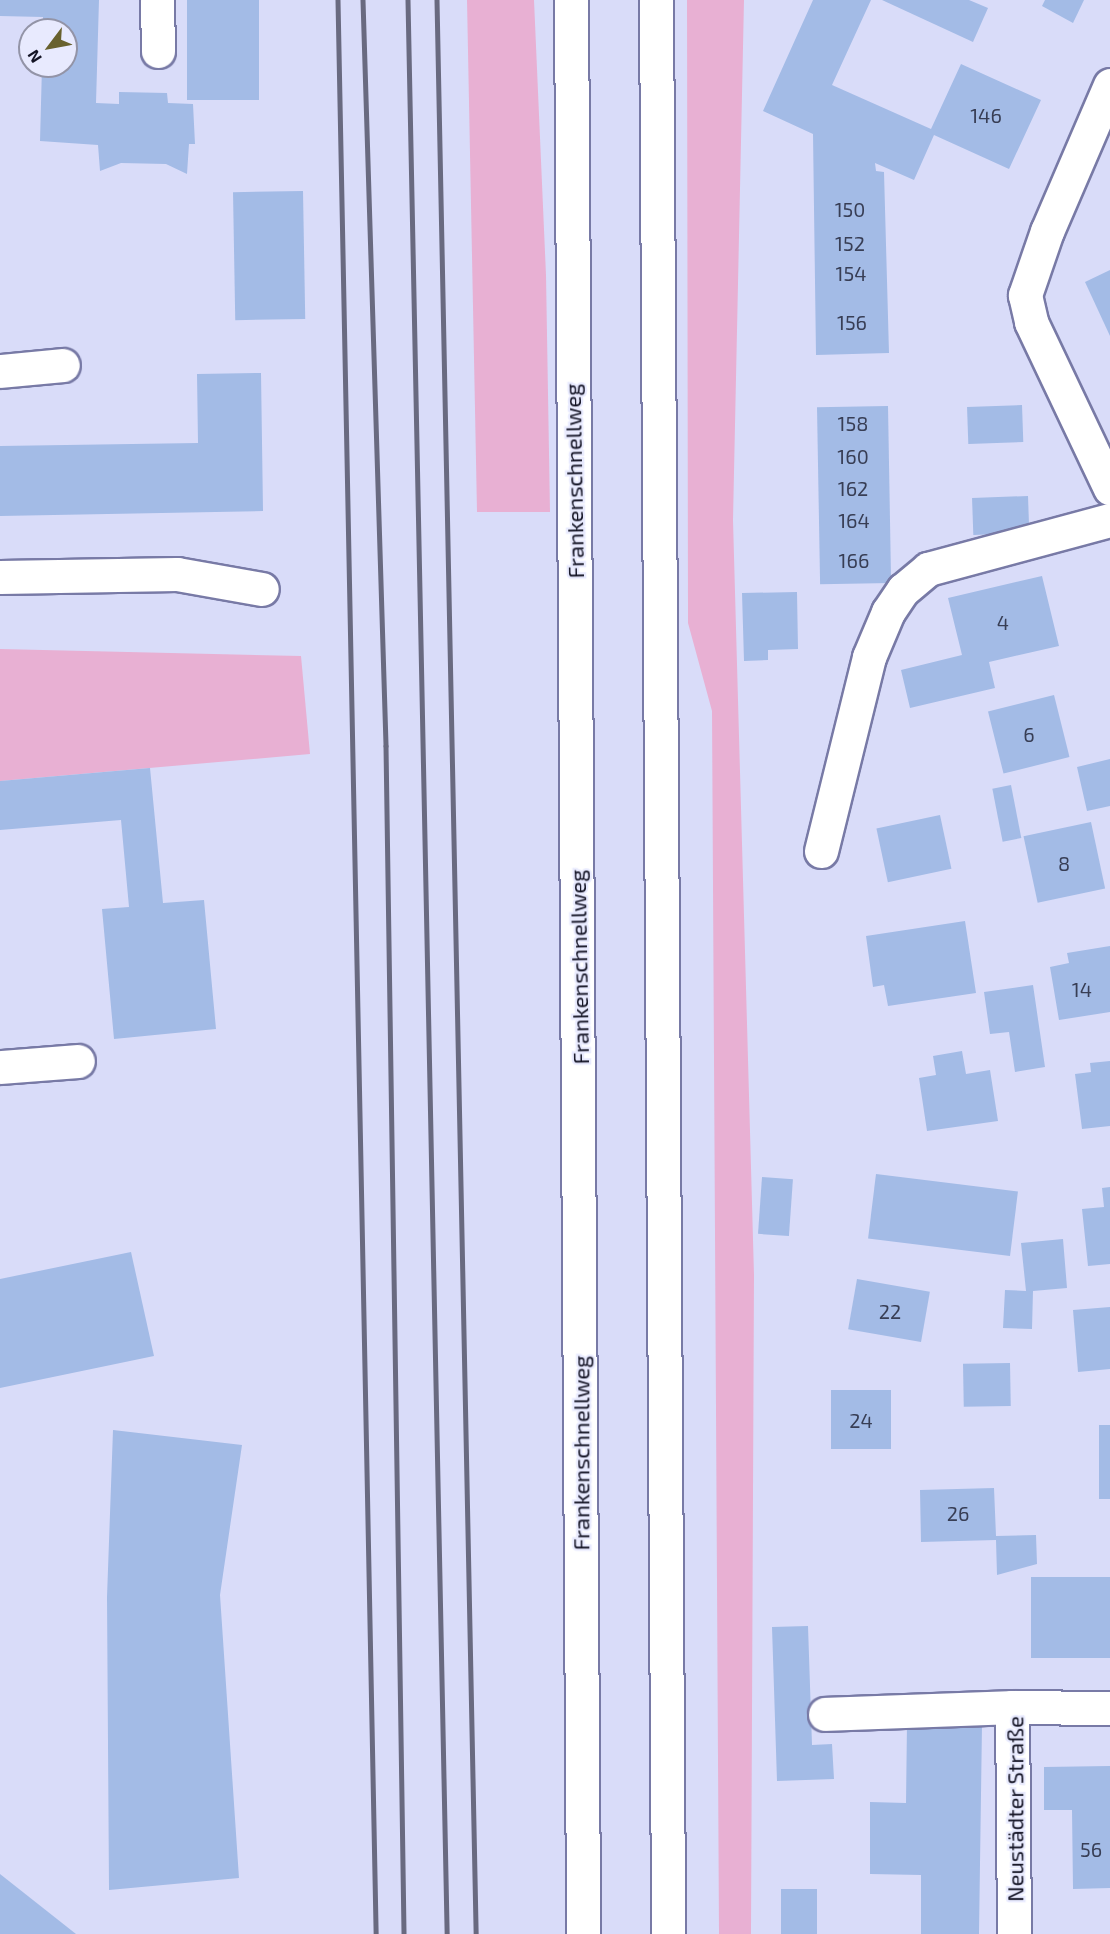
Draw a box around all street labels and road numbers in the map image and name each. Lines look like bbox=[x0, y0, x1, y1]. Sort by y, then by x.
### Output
street label: Frankenschnellweg bbox=[559, 383, 589, 579]
street label: Frankenschnellweg bbox=[564, 869, 594, 1065]
street label: Frankenschnellweg bbox=[568, 1356, 594, 1550]
street label: Neustädter Straße bbox=[1002, 1716, 1028, 1902]

